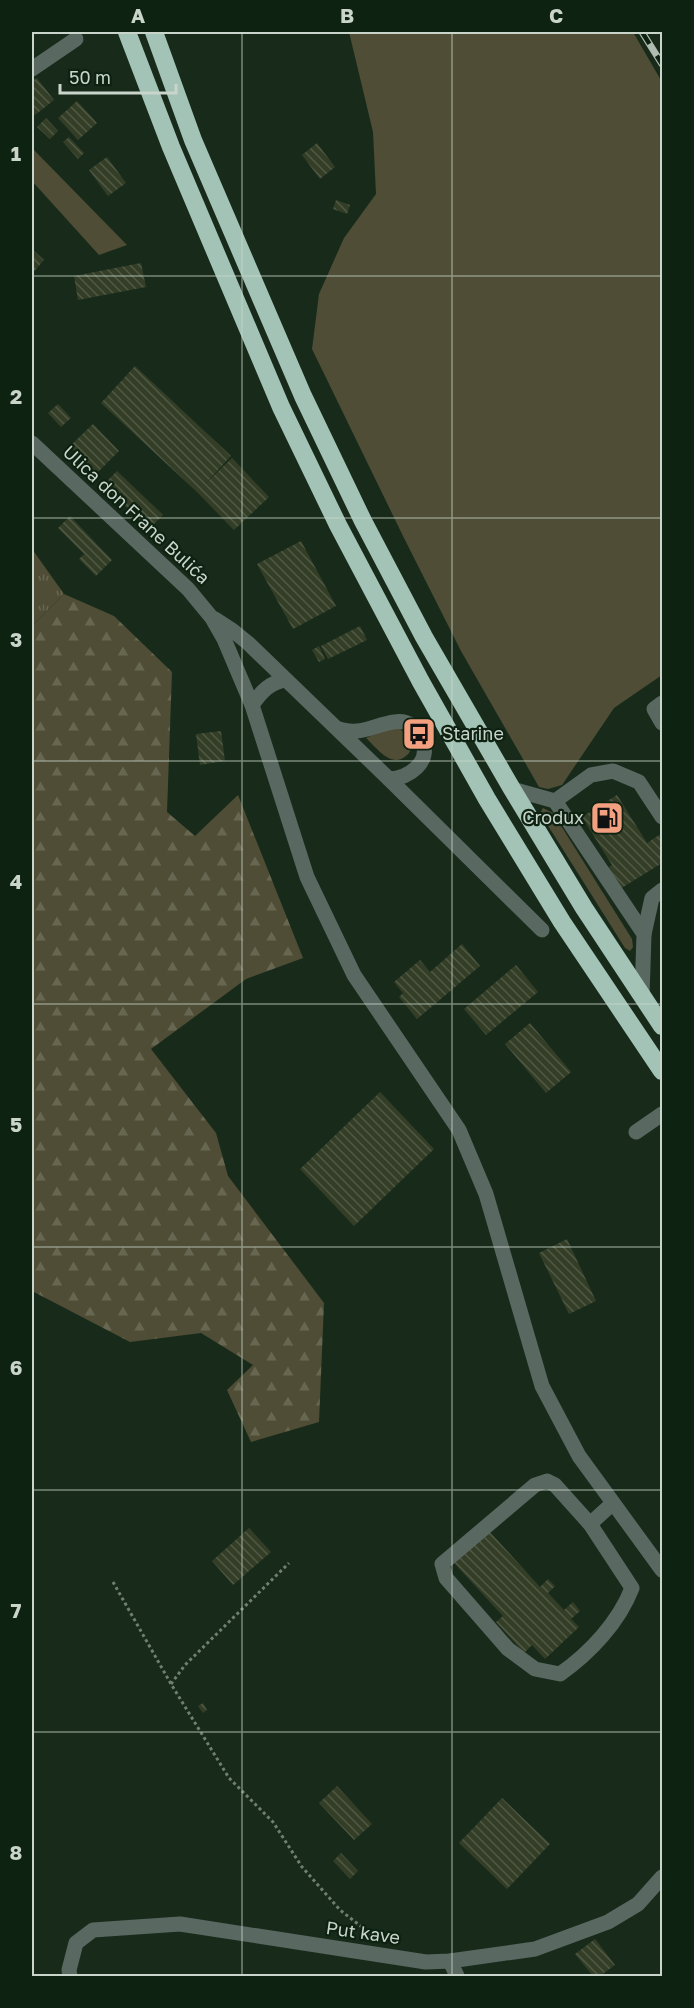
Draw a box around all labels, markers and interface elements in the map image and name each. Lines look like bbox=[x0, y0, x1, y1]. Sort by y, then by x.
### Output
text: A bbox=[131, 3, 145, 27]
text: B bbox=[340, 3, 354, 27]
text: C bbox=[549, 3, 563, 27]
scale bar bbox=[60, 57, 176, 95]
text: 50 m bbox=[69, 66, 111, 88]
text: 1 bbox=[11, 141, 21, 165]
text: 2 bbox=[10, 384, 22, 408]
street label: Ulica don Frane Bulića bbox=[59, 440, 215, 588]
text: 3 bbox=[10, 627, 22, 651]
bus stop icon: Starine bbox=[401, 716, 437, 752]
place label: Starine bbox=[442, 722, 504, 744]
fuel station icon: Crodux bbox=[589, 800, 625, 836]
place label: Crodux bbox=[522, 806, 584, 828]
text: 4 bbox=[10, 869, 22, 893]
text: 5 bbox=[10, 1112, 22, 1136]
text: 6 bbox=[10, 1355, 22, 1379]
text: 7 bbox=[11, 1598, 22, 1622]
text: 8 bbox=[10, 1840, 22, 1864]
street label: Put kave bbox=[325, 1916, 401, 1948]

